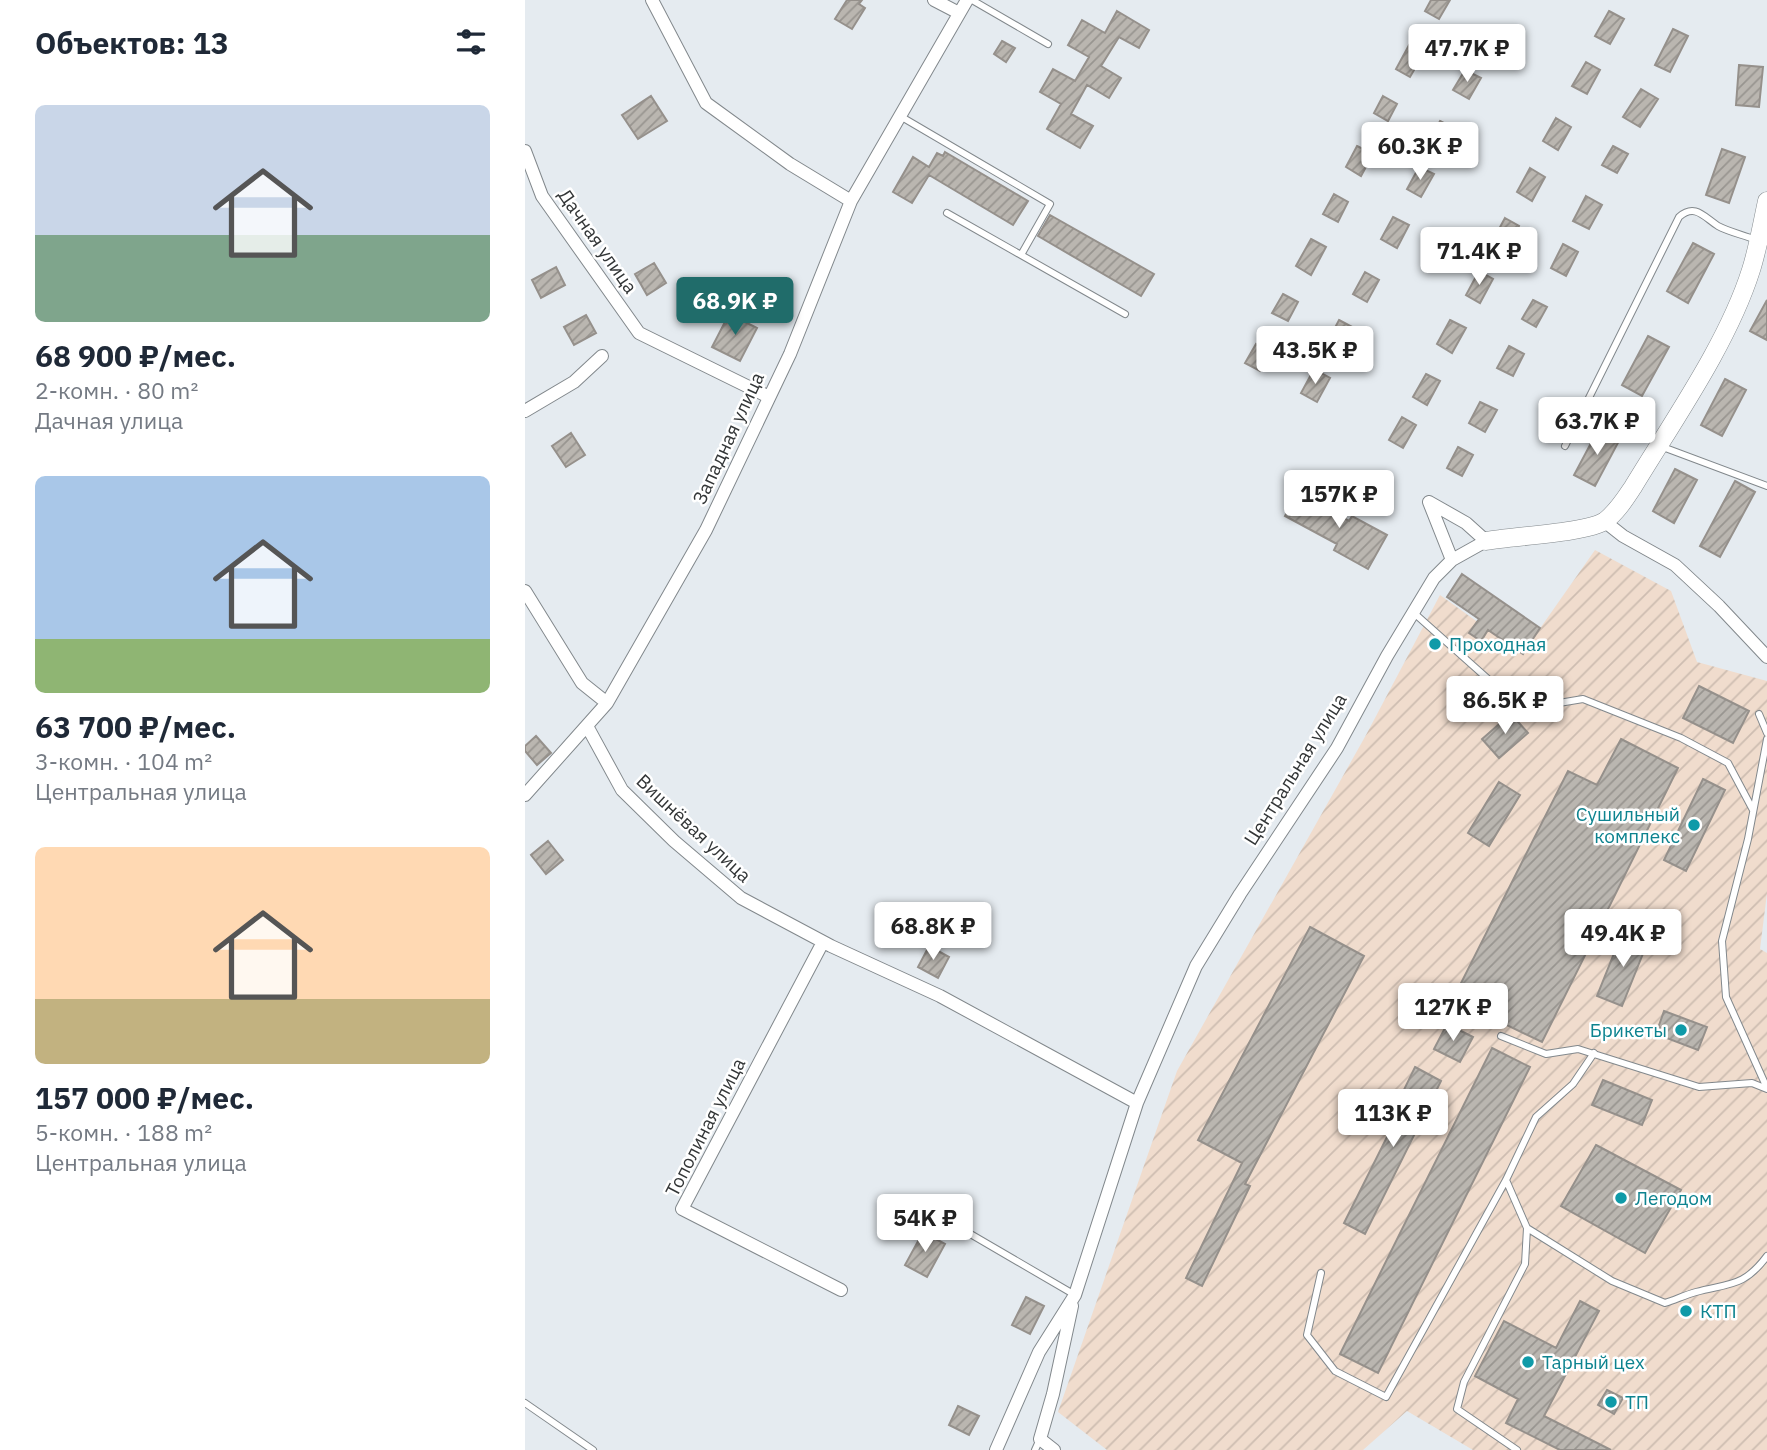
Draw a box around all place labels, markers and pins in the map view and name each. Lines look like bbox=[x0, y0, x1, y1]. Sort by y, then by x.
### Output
pin: 47.7K ₽ bbox=[1402, 24, 1532, 84]
pin: 60.3K ₽ bbox=[1355, 122, 1485, 182]
pin: 71.4K ₽ bbox=[1414, 228, 1544, 287]
pin: 68.9K ₽ bbox=[670, 278, 800, 337]
pin: 43.5K ₽ bbox=[1250, 326, 1380, 386]
pin: 63.7K ₽ bbox=[1532, 398, 1662, 457]
pin: 157K ₽ bbox=[1282, 470, 1396, 530]
place label: Проходная bbox=[1449, 632, 1546, 656]
marker: Проходная bbox=[1427, 636, 1443, 652]
pin: 86.5K ₽ bbox=[1440, 676, 1570, 736]
place label: Сушильный комплекс bbox=[1576, 802, 1680, 848]
marker: Сушильный комплекс bbox=[1686, 817, 1702, 833]
pin: 68.8K ₽ bbox=[868, 902, 998, 962]
pin: 49.4K ₽ bbox=[1558, 909, 1688, 969]
pin: 127K ₽ bbox=[1396, 984, 1510, 1043]
place label: Брикеты bbox=[1590, 1018, 1667, 1042]
marker: Брикеты bbox=[1673, 1022, 1689, 1038]
pin: 113K ₽ bbox=[1336, 1090, 1450, 1149]
place label: Легодом bbox=[1635, 1186, 1712, 1210]
marker: Легодом bbox=[1613, 1190, 1629, 1206]
pin: 54K ₽ bbox=[876, 1194, 974, 1254]
place label: КТП bbox=[1700, 1299, 1737, 1323]
marker: КТП bbox=[1678, 1303, 1694, 1319]
place label: Тарный цех bbox=[1542, 1350, 1645, 1374]
marker: Тарный цех bbox=[1520, 1354, 1536, 1370]
place label: ТП bbox=[1625, 1390, 1649, 1414]
marker: ТП bbox=[1603, 1394, 1619, 1410]

